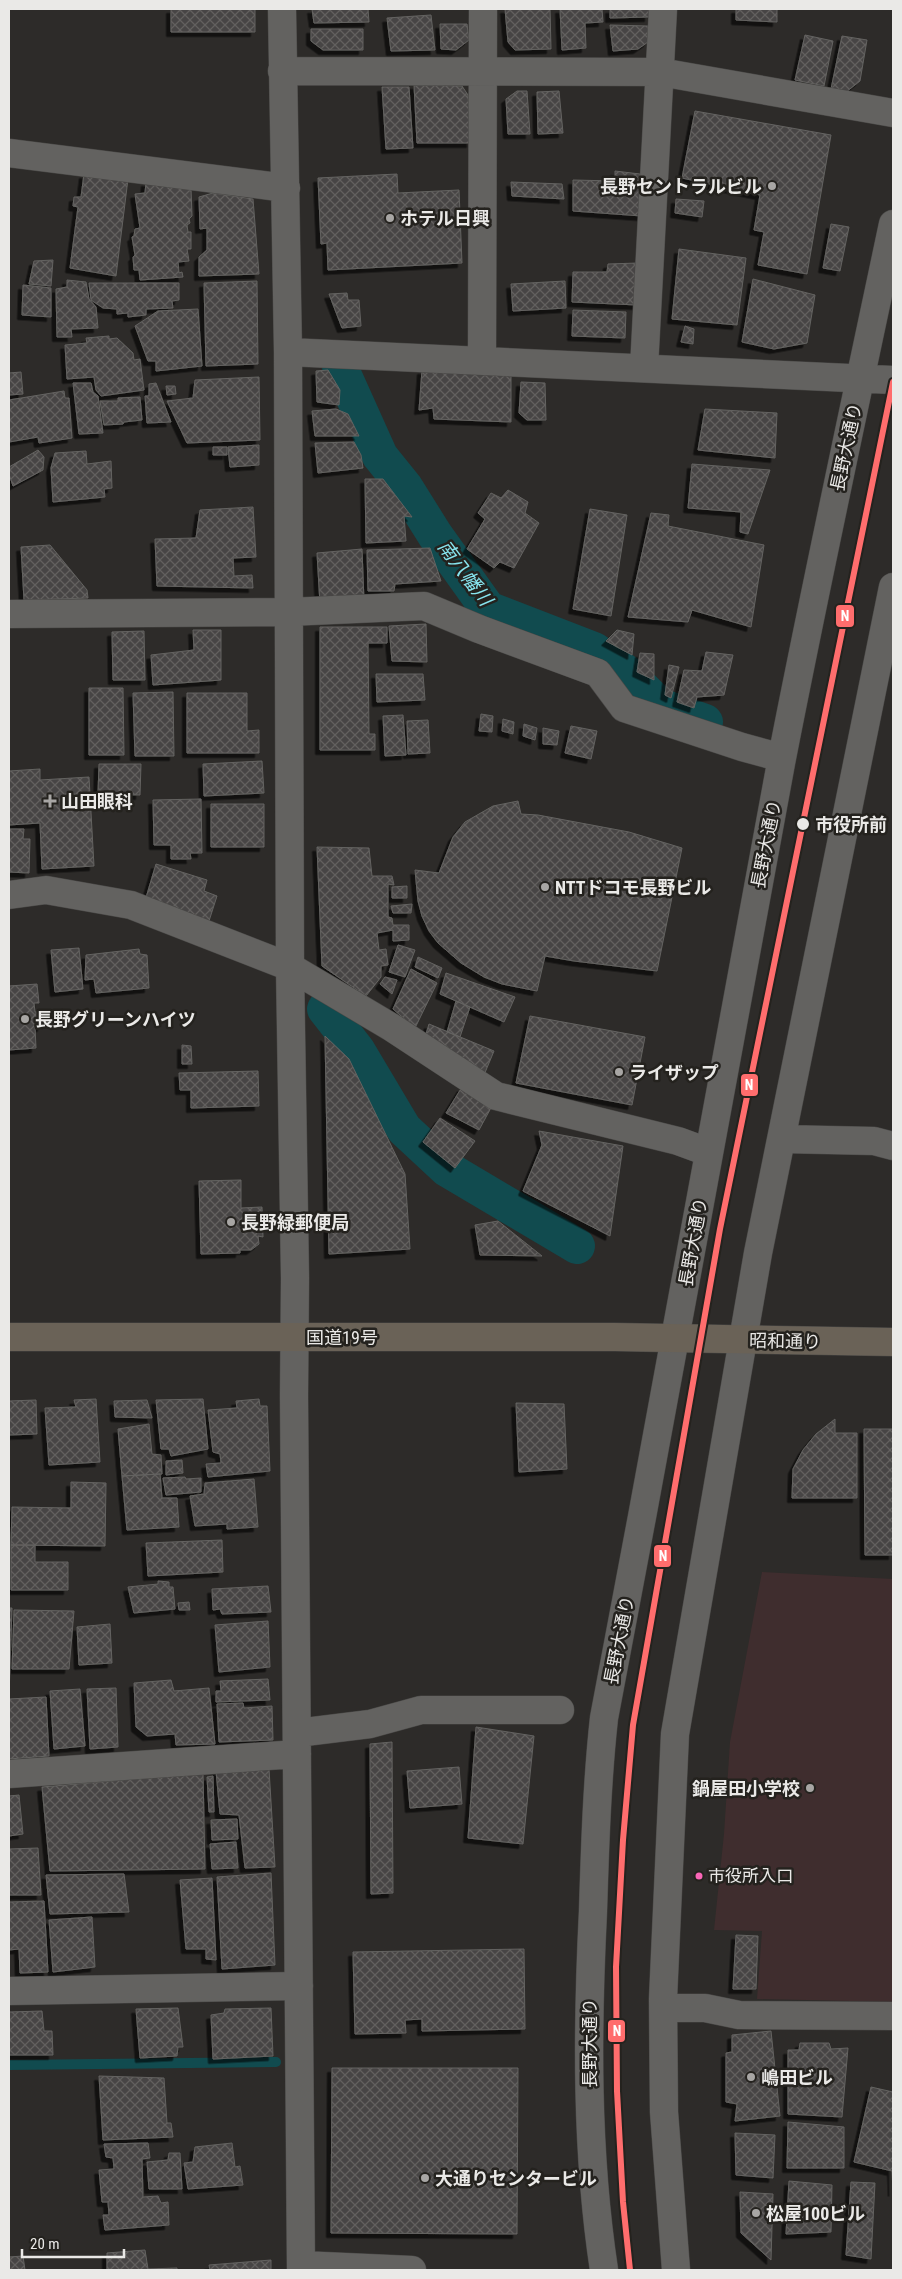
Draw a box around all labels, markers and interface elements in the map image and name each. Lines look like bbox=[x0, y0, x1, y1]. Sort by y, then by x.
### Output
place label: 長野セントラルビル bbox=[600, 176, 762, 197]
marker: 長野セントラルビル bbox=[766, 180, 778, 192]
place label: ホテル日興 bbox=[400, 208, 490, 229]
marker: ホテル日興 bbox=[384, 212, 396, 224]
street label: 長野大通り bbox=[826, 401, 866, 493]
water label: 南八幡川 bbox=[433, 536, 498, 612]
line badge: N bbox=[835, 604, 855, 628]
text: N bbox=[841, 608, 849, 624]
place label: 山田眼科 bbox=[61, 791, 133, 812]
marker: 山田眼科 bbox=[43, 794, 57, 808]
street label: 長野大通り bbox=[747, 798, 785, 890]
place label: 市役所前 bbox=[815, 814, 887, 835]
marker: 市役所前 bbox=[795, 816, 811, 832]
place label: NTTドコモ長野ビル bbox=[555, 877, 711, 898]
marker: NTTドコモ長野ビル bbox=[539, 881, 551, 893]
place label: 長野グリーンハイツ bbox=[35, 1009, 196, 1030]
marker: 長野グリーンハイツ bbox=[19, 1013, 31, 1025]
place label: ライザップ bbox=[629, 1062, 719, 1083]
marker: ライザップ bbox=[613, 1066, 625, 1078]
line badge: N bbox=[740, 1073, 759, 1097]
text: N bbox=[745, 1077, 753, 1093]
street label: 長野大通り bbox=[675, 1196, 711, 1288]
place label: 長野緑郵便局 bbox=[241, 1212, 349, 1233]
marker: 長野緑郵便局 bbox=[225, 1216, 237, 1228]
street label: 国道19号 bbox=[306, 1327, 378, 1348]
street label: 昭和通り bbox=[749, 1330, 821, 1352]
line badge: N bbox=[653, 1544, 672, 1568]
text: N bbox=[659, 1548, 667, 1564]
street label: 長野大通り bbox=[600, 1594, 638, 1686]
place label: 鍋屋田小学校 bbox=[692, 1778, 800, 1799]
marker: 鍋屋田小学校 bbox=[804, 1782, 816, 1794]
place label: 市役所入口 bbox=[708, 1866, 793, 1886]
marker: 市役所入口 bbox=[694, 1871, 704, 1881]
street label: 長野大通り bbox=[579, 1998, 600, 2088]
line badge: N bbox=[607, 2019, 626, 2043]
text: N bbox=[613, 2023, 621, 2039]
place label: 嶋田ビル bbox=[761, 2067, 833, 2088]
marker: 嶋田ビル bbox=[745, 2071, 757, 2083]
place label: 大通りセンタービル bbox=[435, 2168, 597, 2189]
marker: 大通りセンタービル bbox=[419, 2172, 431, 2184]
place label: 松屋100ビル bbox=[766, 2203, 865, 2224]
marker: 松屋100ビル bbox=[750, 2207, 762, 2219]
scale bar bbox=[22, 2226, 125, 2258]
text: 20 m bbox=[30, 2235, 60, 2253]

